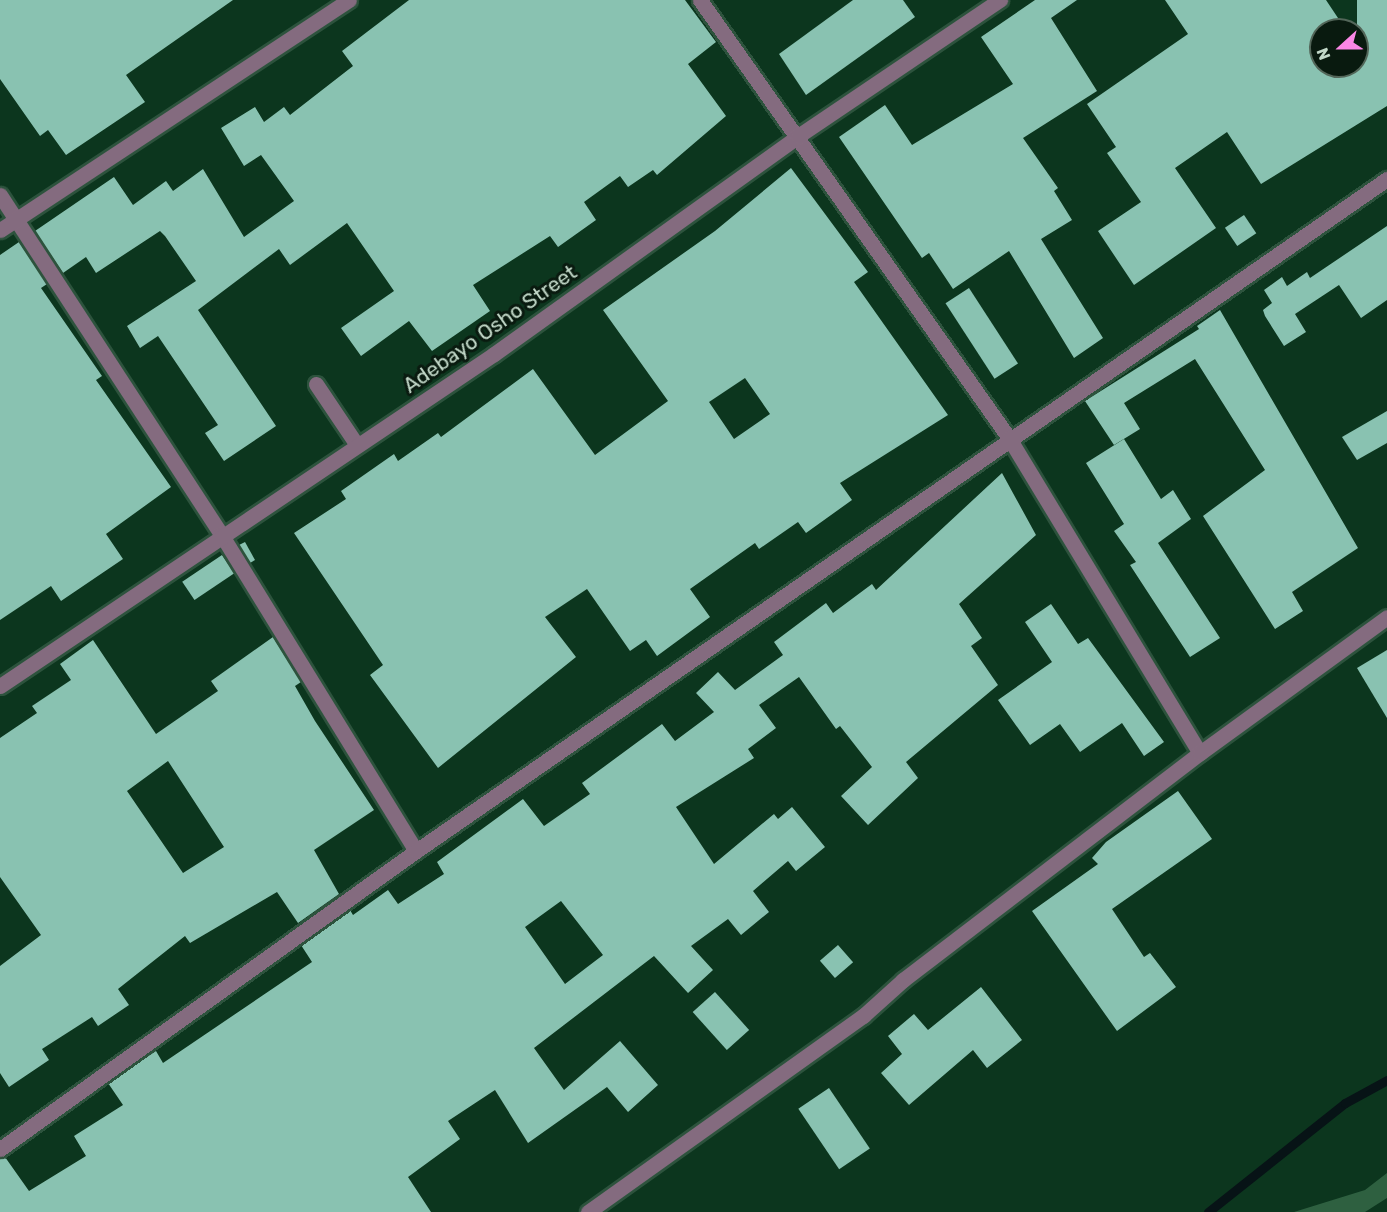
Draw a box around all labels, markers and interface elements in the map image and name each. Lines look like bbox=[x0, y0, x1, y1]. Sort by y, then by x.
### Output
north arrow bbox=[1309, 18, 1369, 78]
text: N bbox=[1313, 45, 1335, 63]
street label: Adebayo Osho Street bbox=[398, 260, 582, 398]

